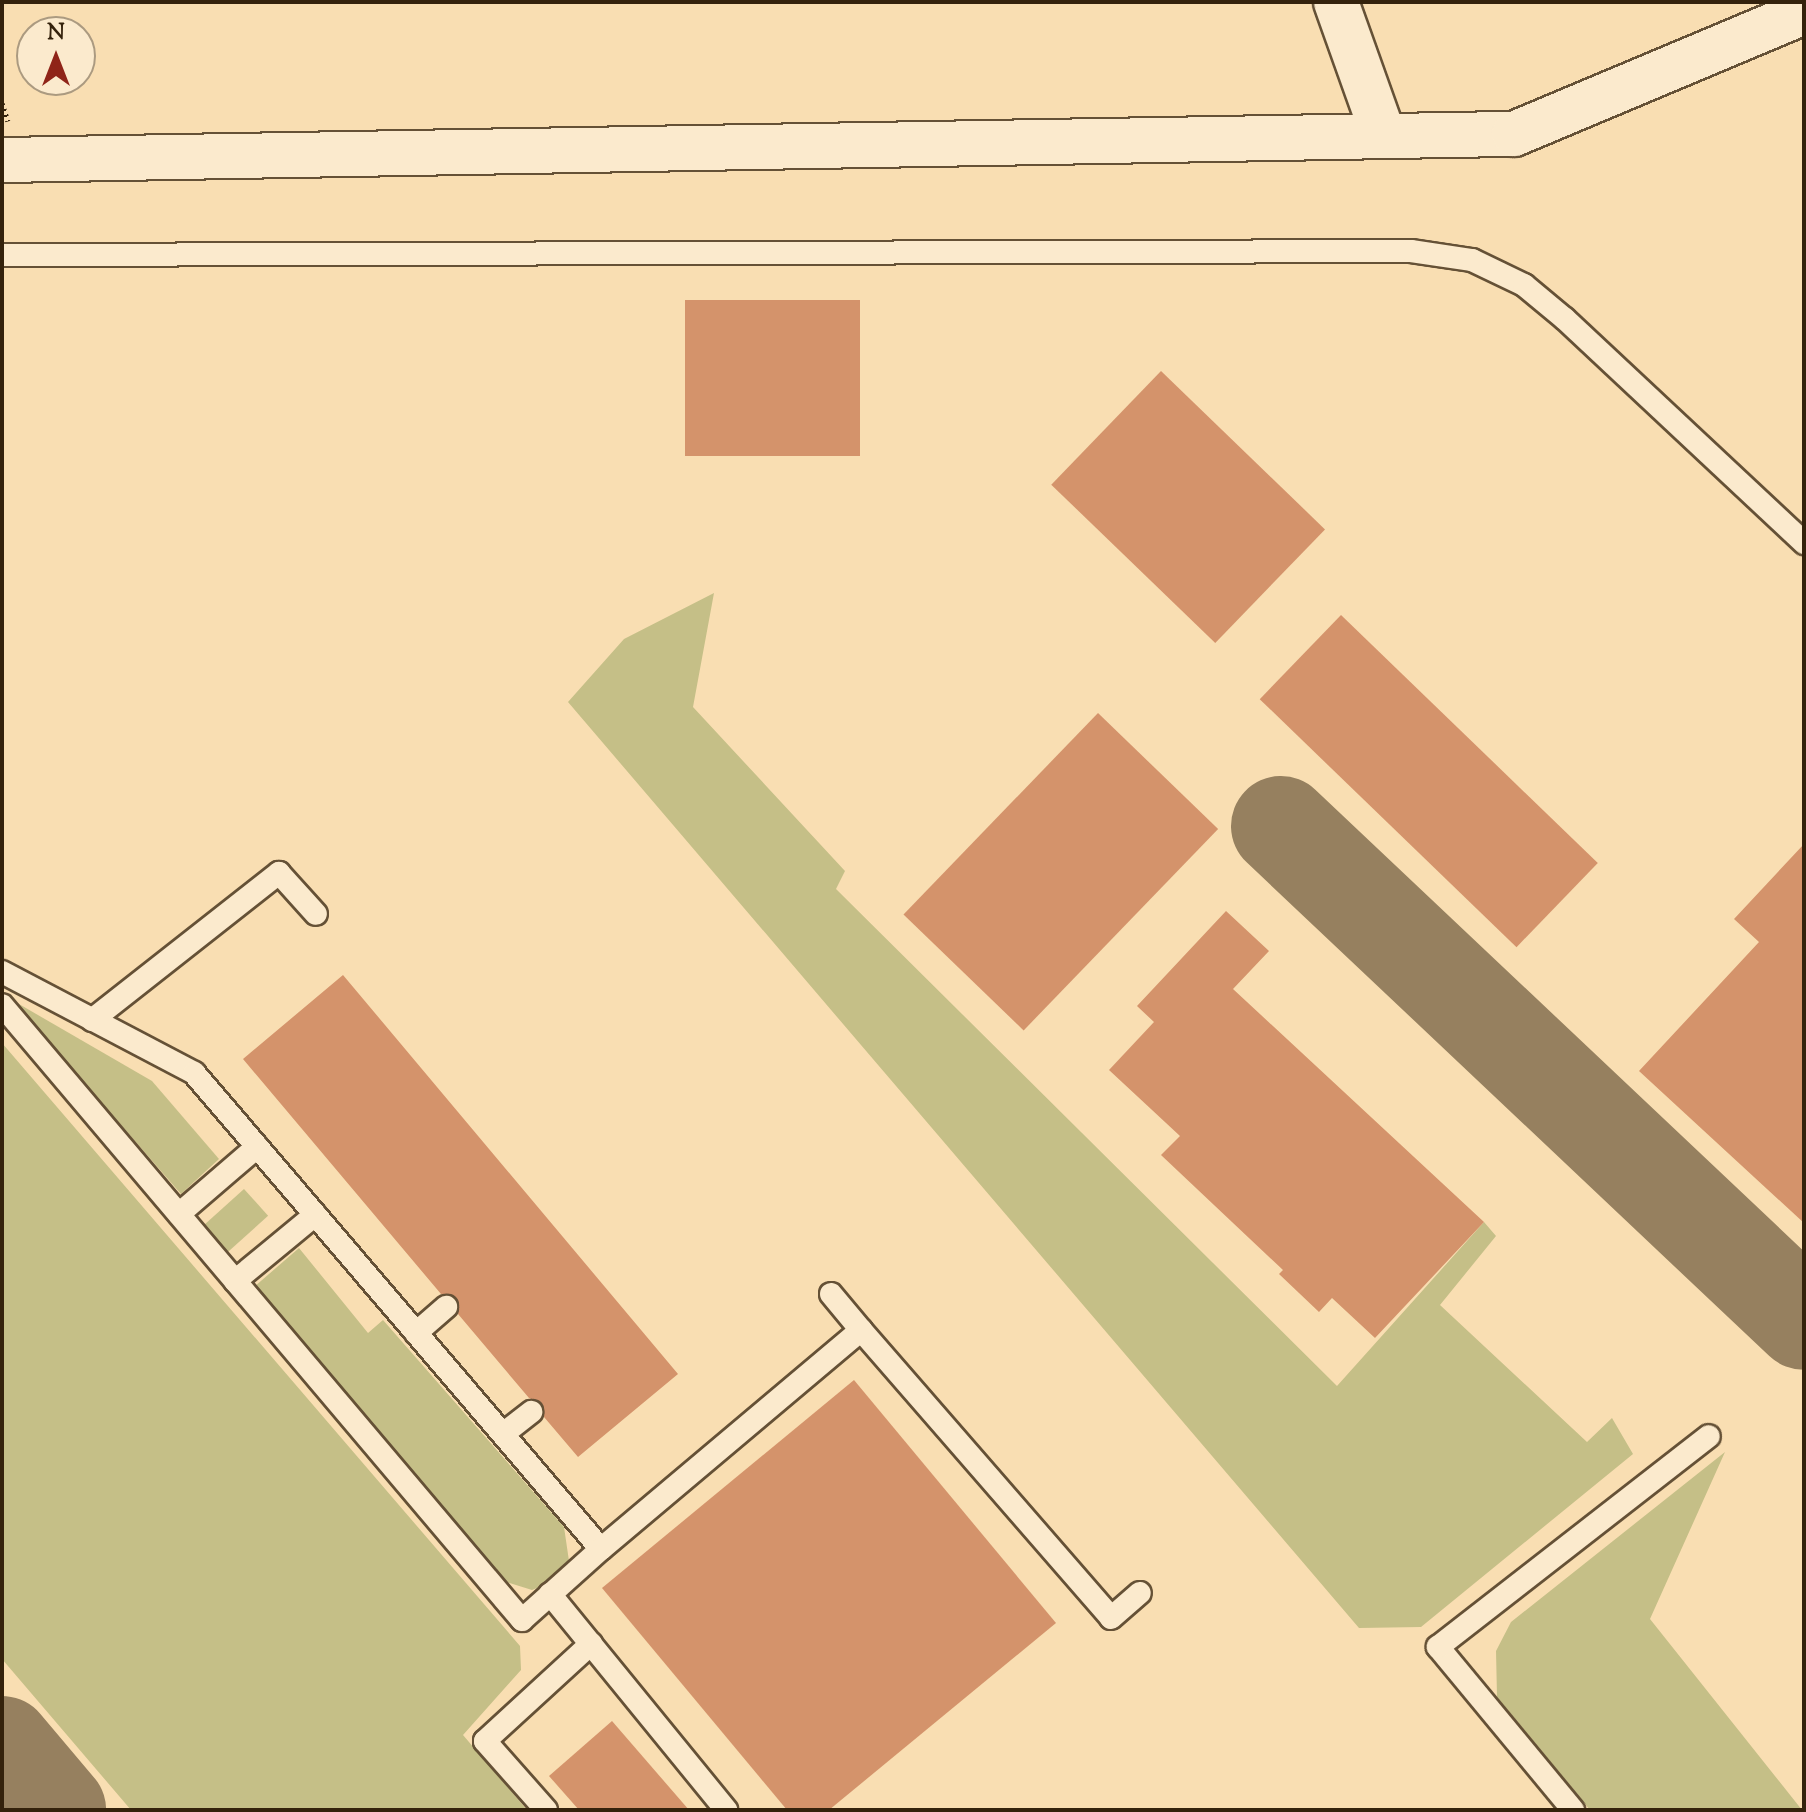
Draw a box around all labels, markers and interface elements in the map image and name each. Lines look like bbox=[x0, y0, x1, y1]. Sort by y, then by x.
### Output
north arrow bbox=[16, 16, 96, 96]
text: N bbox=[47, 18, 65, 50]

